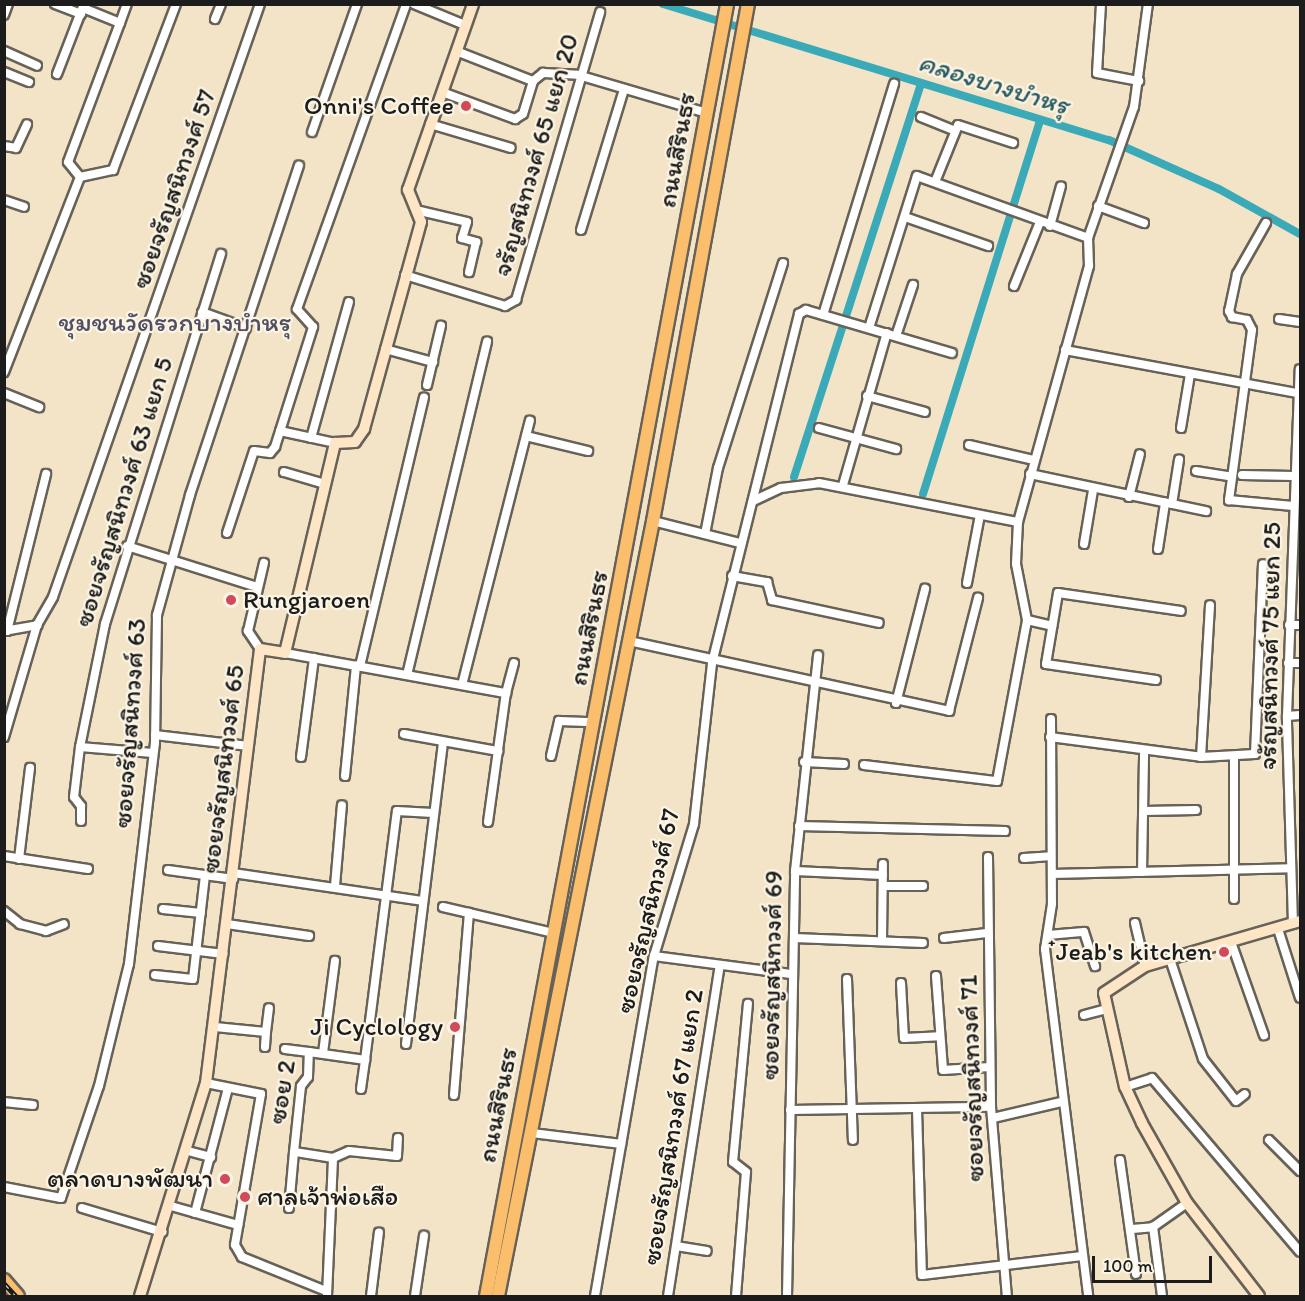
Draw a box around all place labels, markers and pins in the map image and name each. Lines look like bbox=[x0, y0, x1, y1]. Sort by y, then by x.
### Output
place label: Onni's Coffee bbox=[304, 90, 454, 122]
marker: Onni's Coffee bbox=[459, 99, 473, 113]
place label: Rungjaroen bbox=[243, 584, 370, 616]
marker: Rungjaroen bbox=[224, 593, 238, 607]
place label: ๋Jeab's kitchen bbox=[1056, 936, 1212, 968]
marker: ๋Jeab's kitchen bbox=[1217, 945, 1231, 959]
place label: Ji Cyclology bbox=[311, 1011, 443, 1043]
marker: Ji Cyclology bbox=[448, 1020, 462, 1034]
place label: ตลาดบางพัฒนา bbox=[47, 1163, 213, 1195]
marker: ตลาดบางพัฒนา bbox=[218, 1172, 232, 1186]
place label: ศาลเจ้าพ่อเสือ bbox=[257, 1181, 399, 1213]
marker: ศาลเจ้าพ่อเสือ bbox=[238, 1190, 252, 1204]

